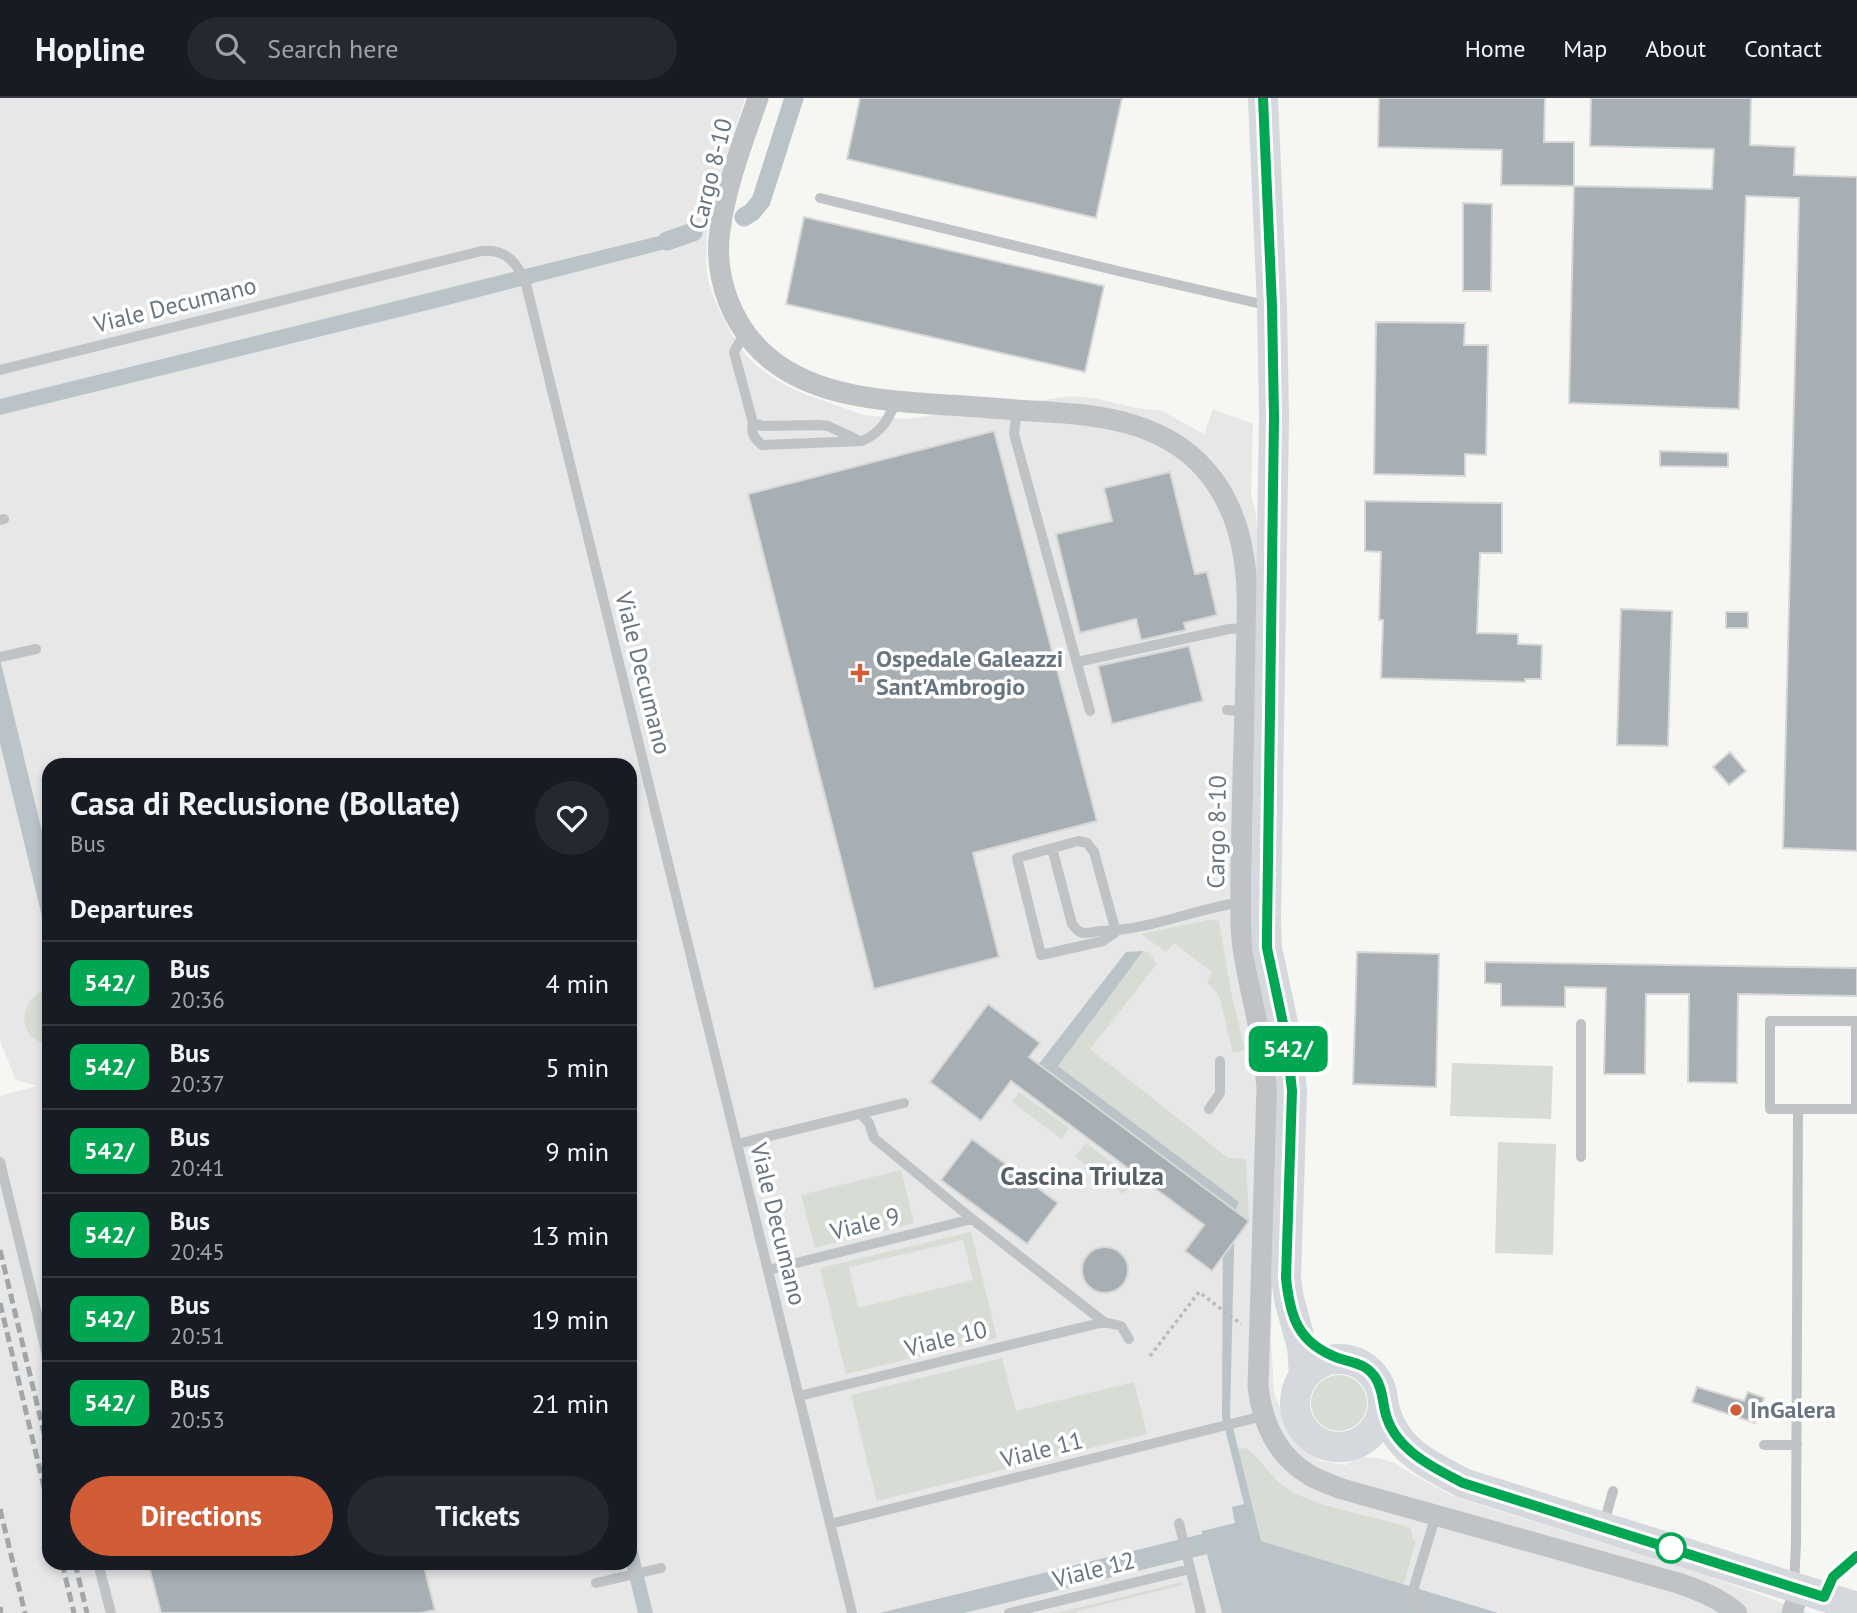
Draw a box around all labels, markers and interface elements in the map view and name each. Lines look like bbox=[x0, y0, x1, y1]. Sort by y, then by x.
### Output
search box bbox=[187, 17, 677, 80]
text: Hopline bbox=[35, 27, 145, 70]
icon: search bbox=[211, 29, 249, 67]
text: Search here bbox=[267, 32, 398, 65]
text: Home bbox=[1465, 33, 1525, 64]
text: Map bbox=[1563, 33, 1607, 64]
text: About bbox=[1645, 33, 1706, 64]
text: Contact bbox=[1744, 33, 1822, 64]
street label: Cargo 8-10 bbox=[682, 115, 739, 233]
street label: Viale Decumano bbox=[89, 269, 259, 340]
street label: Viale Decumano bbox=[608, 587, 679, 757]
place label: Ospedale Galeazzi Sant'Ambrogio bbox=[876, 643, 1063, 702]
marker: Ospedale Galeazzi Sant'Ambrogio bbox=[850, 663, 870, 683]
street label: Cargo 8-10 bbox=[1200, 775, 1233, 889]
text: Casa di Reclusione (Bollate) bbox=[70, 781, 461, 824]
button: heart bbox=[535, 781, 609, 855]
text: Bus bbox=[70, 829, 106, 858]
text: Departures bbox=[70, 892, 193, 925]
text: Bus bbox=[170, 952, 210, 985]
text: 542/ bbox=[84, 967, 135, 998]
text: 4 min bbox=[546, 967, 609, 1000]
text: 20:36 bbox=[170, 985, 225, 1014]
line badge: 542/ bbox=[1239, 1026, 1337, 1072]
text: 542/ bbox=[1263, 1033, 1313, 1064]
text: Bus bbox=[170, 1036, 210, 1069]
text: 542/ bbox=[84, 1051, 135, 1082]
text: 5 min bbox=[546, 1051, 609, 1084]
text: 20:37 bbox=[170, 1069, 225, 1098]
text: Bus bbox=[170, 1120, 210, 1153]
text: 542/ bbox=[84, 1135, 135, 1166]
text: 9 min bbox=[546, 1135, 609, 1168]
street label: Viale Decumano bbox=[743, 1138, 814, 1308]
text: 20:41 bbox=[170, 1153, 225, 1182]
district label: Cascina Triulza bbox=[1000, 1159, 1164, 1192]
street label: Viale 9 bbox=[826, 1200, 903, 1247]
text: Bus bbox=[170, 1204, 210, 1237]
text: 542/ bbox=[84, 1219, 135, 1250]
text: 13 min bbox=[531, 1219, 609, 1252]
text: 20:45 bbox=[170, 1237, 225, 1266]
text: Bus bbox=[170, 1288, 210, 1321]
text: 542/ bbox=[84, 1303, 135, 1334]
text: 19 min bbox=[531, 1303, 609, 1336]
street label: Viale 10 bbox=[901, 1313, 990, 1364]
text: 20:51 bbox=[170, 1321, 225, 1350]
text: Bus bbox=[170, 1372, 210, 1405]
text: 542/ bbox=[84, 1387, 135, 1418]
text: 21 min bbox=[531, 1387, 609, 1420]
place label: InGalera bbox=[1750, 1394, 1836, 1425]
marker: InGalera bbox=[1728, 1402, 1744, 1418]
text: 20:53 bbox=[170, 1405, 225, 1434]
street label: Viale 11 bbox=[997, 1424, 1086, 1475]
button: Directions bbox=[70, 1476, 333, 1556]
button: Tickets bbox=[347, 1476, 609, 1556]
unlabelled marker bbox=[1656, 1533, 1686, 1563]
street label: Viale 12 bbox=[1049, 1544, 1138, 1595]

